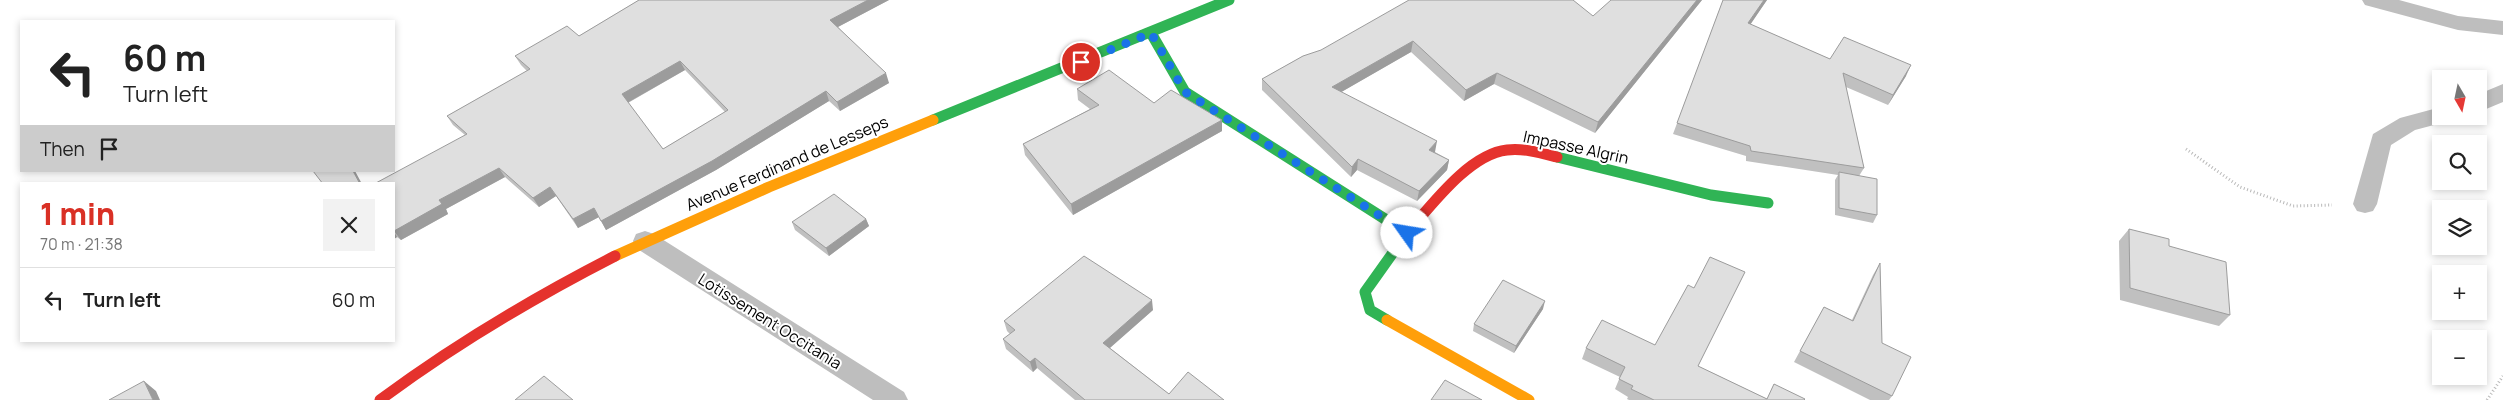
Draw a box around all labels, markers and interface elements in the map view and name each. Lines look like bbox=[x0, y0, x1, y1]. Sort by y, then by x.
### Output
text: 60 m bbox=[123, 34, 206, 82]
icon: left bbox=[40, 40, 105, 105]
pin bbox=[1060, 41, 1102, 83]
icon: arrive bbox=[1067, 48, 1095, 76]
north arrow bbox=[2432, 70, 2488, 125]
map controls bbox=[2432, 70, 2487, 385]
text: Turn left bbox=[123, 79, 208, 109]
street label: Avenue Ferdinand de Lesseps bbox=[682, 110, 892, 216]
street label: Impasse Algrin bbox=[1521, 125, 1631, 169]
icon: arrive bbox=[95, 135, 123, 163]
button: search bbox=[2432, 135, 2487, 190]
text: Then bbox=[40, 136, 85, 162]
text: 1 min bbox=[40, 193, 115, 234]
button: close bbox=[323, 199, 375, 251]
button: layers bbox=[2432, 200, 2487, 255]
position arrow bbox=[1380, 206, 1432, 258]
text: 70 m · 21:38 bbox=[40, 233, 123, 255]
button: + bbox=[2432, 265, 2487, 320]
street label: Lotissement Occitania bbox=[694, 268, 846, 374]
icon: left bbox=[40, 286, 68, 314]
text: Turn left bbox=[83, 287, 161, 313]
text: 60 m bbox=[332, 287, 375, 313]
button: − bbox=[2432, 330, 2487, 385]

